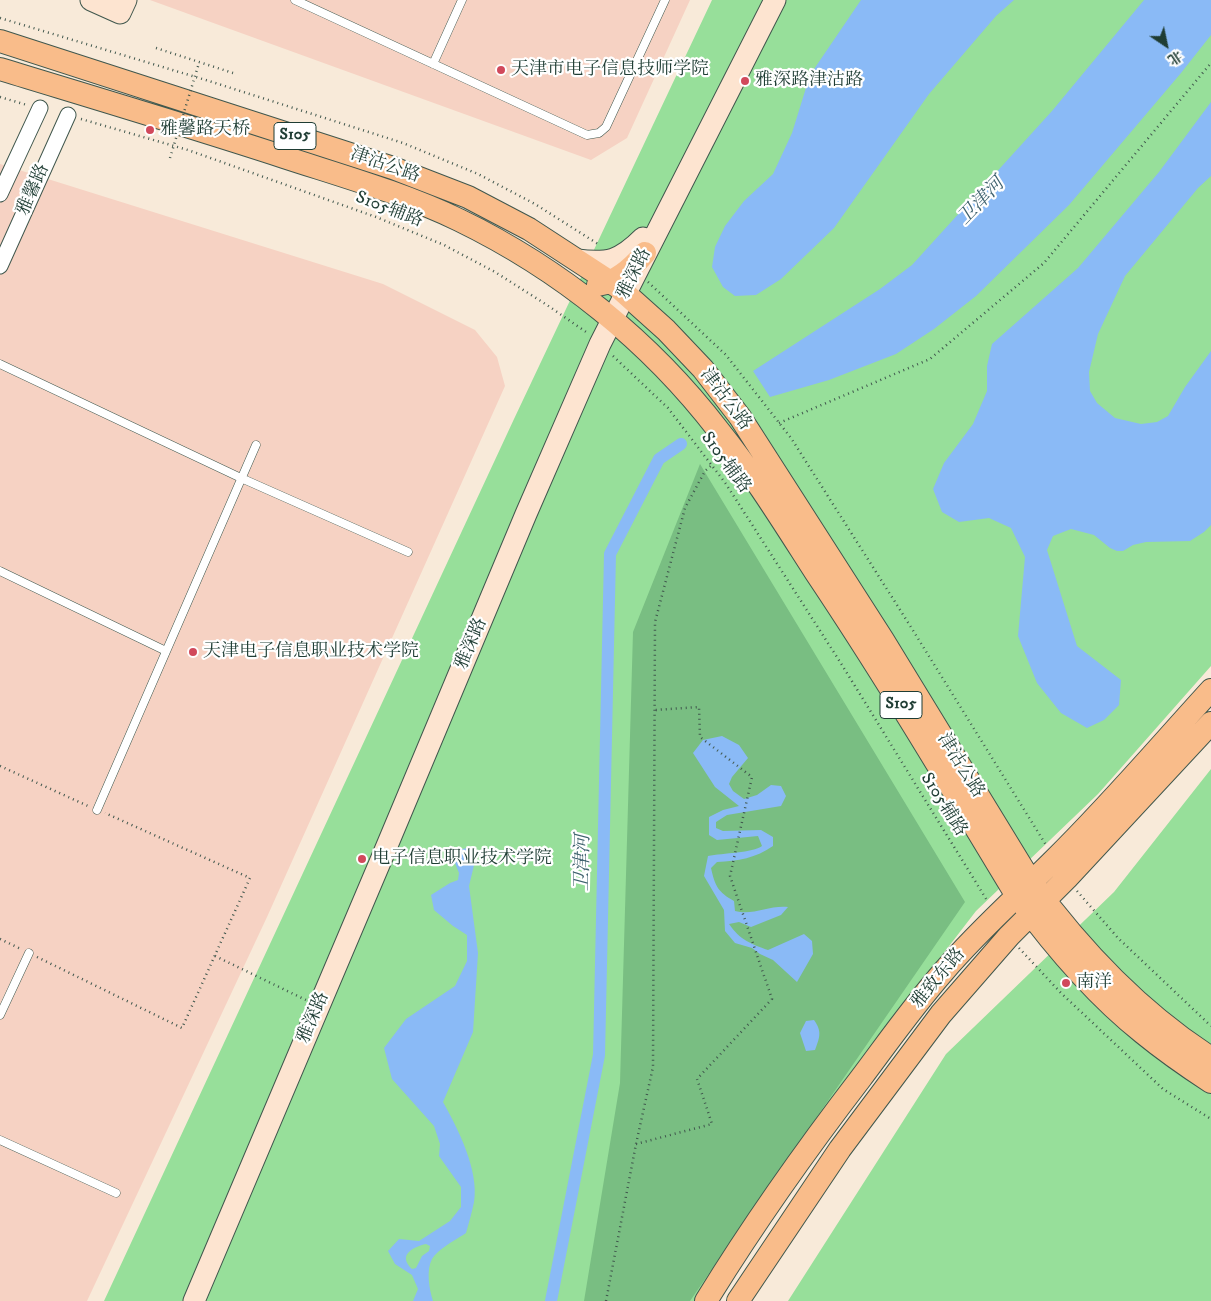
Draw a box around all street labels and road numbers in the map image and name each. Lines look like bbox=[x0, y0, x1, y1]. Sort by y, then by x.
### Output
road number: S105 bbox=[274, 122, 316, 150]
street label: 津沽公路 bbox=[347, 144, 423, 188]
street label: 雅馨路 bbox=[13, 161, 55, 219]
street label: S105辅路 bbox=[352, 187, 426, 233]
street label: 雅深路 bbox=[613, 245, 657, 303]
street label: 津沽公路 bbox=[695, 365, 755, 435]
street label: S105辅路 bbox=[696, 428, 754, 498]
street label: 雅深路 bbox=[452, 615, 492, 673]
road number: S105 bbox=[880, 692, 922, 718]
street label: 津沽公路 bbox=[932, 730, 988, 802]
street label: S105辅路 bbox=[915, 769, 971, 841]
street label: 雅致东路 bbox=[908, 944, 970, 1014]
street label: 雅深路 bbox=[294, 989, 334, 1047]

